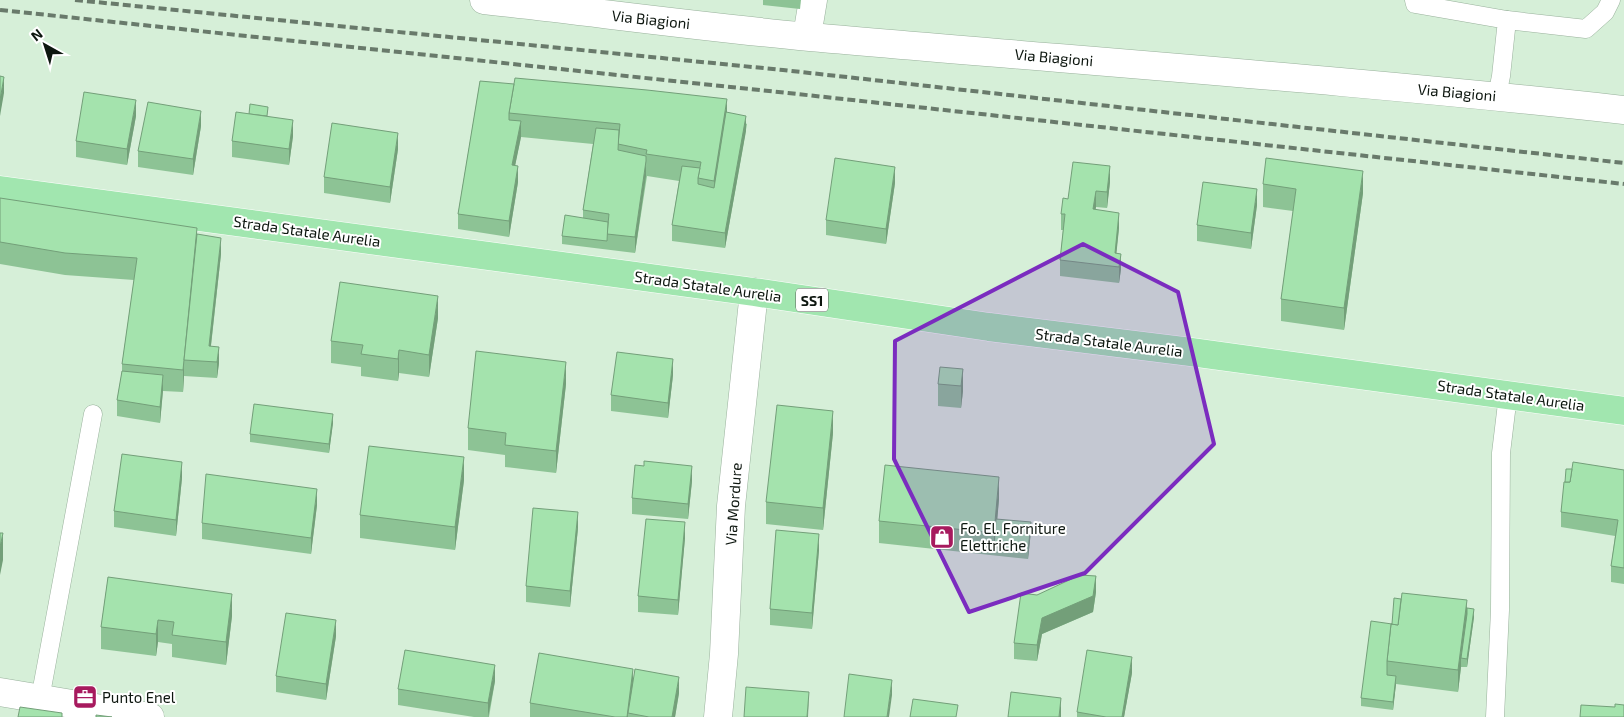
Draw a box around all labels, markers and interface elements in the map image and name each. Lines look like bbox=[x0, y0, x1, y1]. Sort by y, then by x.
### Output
street label: Via Biagioni bbox=[611, 6, 691, 32]
north arrow bbox=[20, 20, 70, 70]
text: N bbox=[27, 25, 46, 44]
street label: Via Biagioni bbox=[1014, 45, 1094, 69]
street label: Via Biagioni bbox=[1417, 80, 1497, 104]
street label: Strada Statale Aurelia bbox=[232, 212, 382, 250]
street label: Strada Statale Aurelia bbox=[633, 267, 783, 305]
road number: SS1 bbox=[796, 288, 828, 312]
street label: Strada Statale Aurelia bbox=[1034, 324, 1184, 360]
street label: Strada Statale Aurelia bbox=[1436, 376, 1586, 414]
street label: Via Mordure bbox=[721, 462, 745, 546]
place label: Fo. El. Forniture Elettriche bbox=[960, 519, 1066, 554]
shop icon: Fo. El. Forniture Elettriche bbox=[929, 524, 955, 550]
office icon: Punto Enel bbox=[72, 684, 98, 710]
place label: Punto Enel bbox=[102, 688, 176, 706]

